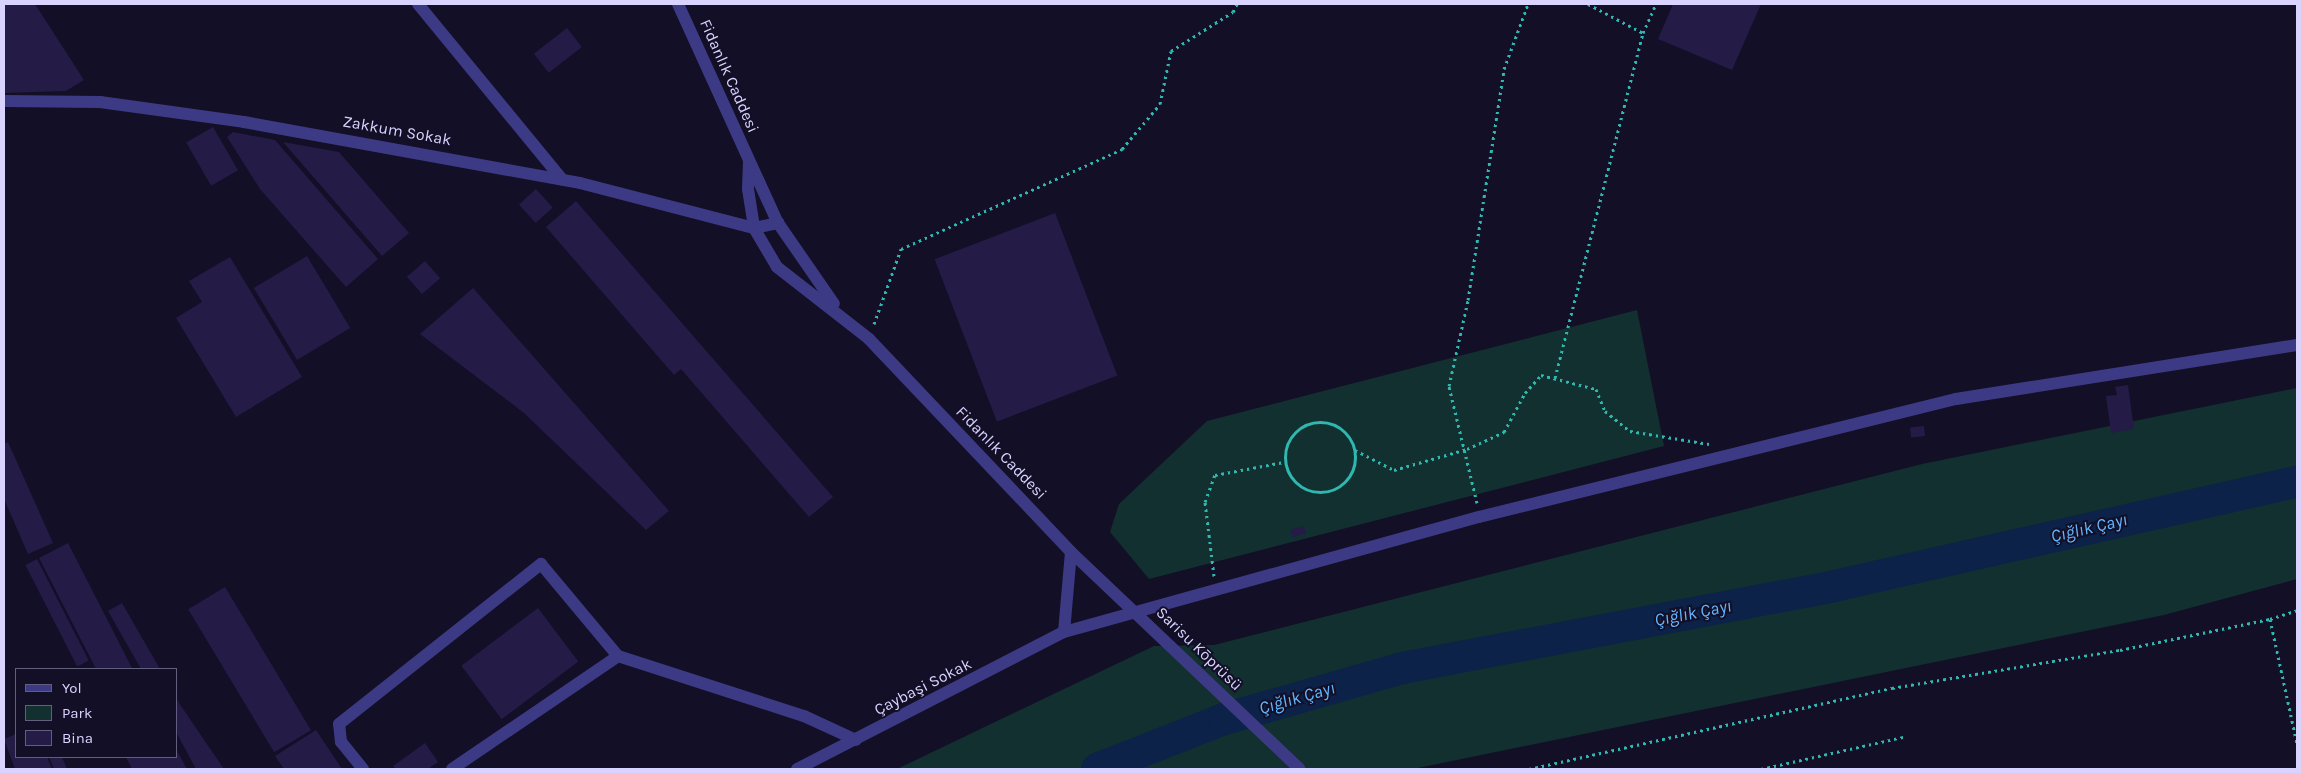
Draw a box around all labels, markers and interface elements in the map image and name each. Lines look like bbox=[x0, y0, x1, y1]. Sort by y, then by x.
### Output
street label: Fidanlık Caddesi bbox=[695, 16, 763, 136]
street label: Zakkum Sokak bbox=[341, 112, 453, 150]
street label: Fidanlık Caddesi bbox=[952, 402, 1050, 504]
water label: Çığlık Çayı bbox=[2049, 509, 2129, 547]
water label: Çığlık Çayı bbox=[1653, 595, 1733, 631]
street label: Sarisu Kōprüsü bbox=[1152, 603, 1246, 695]
street label: Çaybaşi Sokak bbox=[871, 654, 975, 720]
legend bbox=[15, 668, 178, 758]
water label: Çığlık Çayı bbox=[1257, 677, 1337, 719]
text: Yol bbox=[62, 679, 82, 697]
text: Park bbox=[62, 704, 92, 722]
text: Bina bbox=[62, 729, 93, 747]

